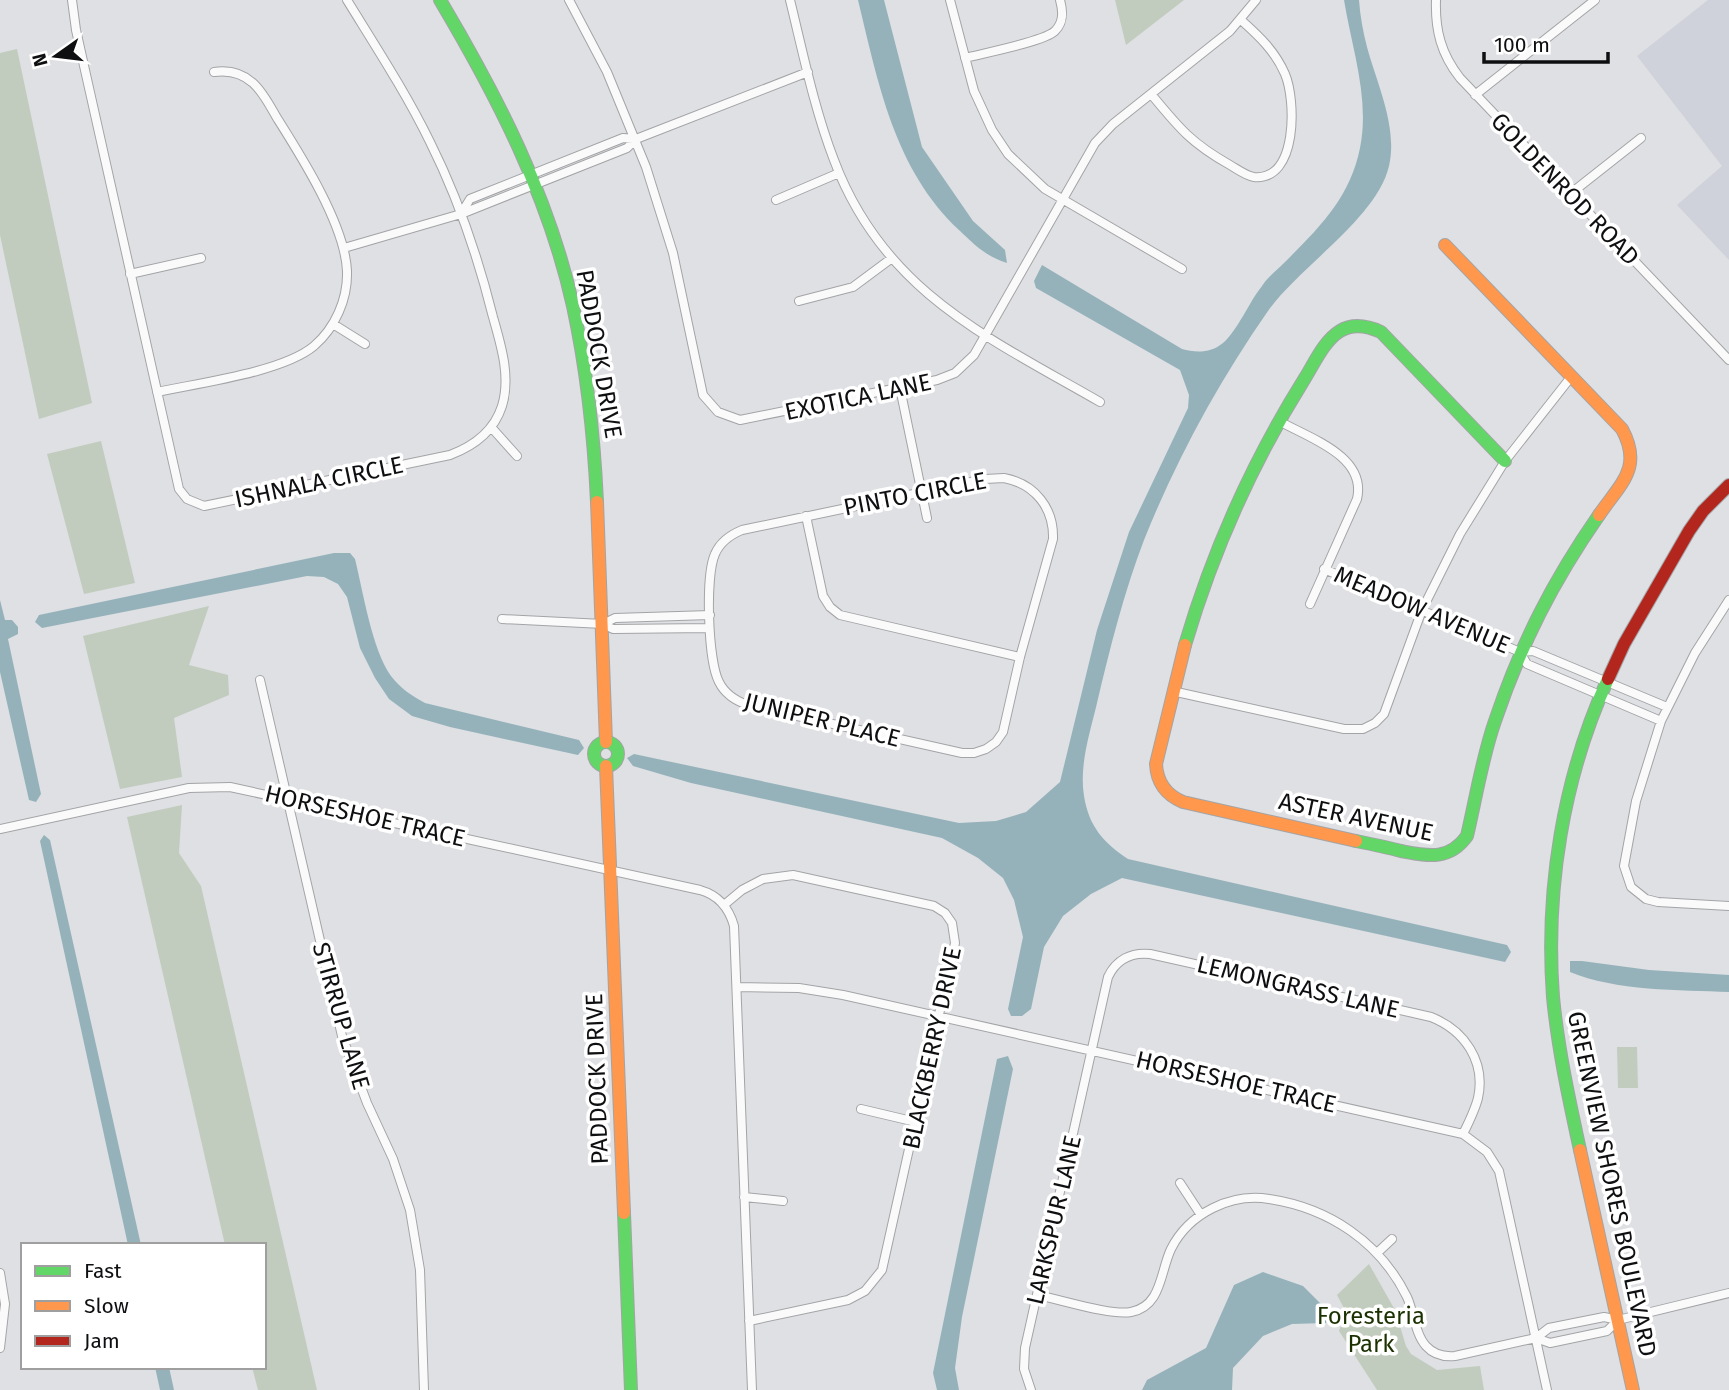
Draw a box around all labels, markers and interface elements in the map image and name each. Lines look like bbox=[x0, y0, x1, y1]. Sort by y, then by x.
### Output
north arrow bbox=[21, 21, 91, 91]
scale bar bbox=[1484, 21, 1608, 65]
text: 100 m bbox=[1494, 32, 1550, 58]
text: N bbox=[27, 51, 53, 69]
street label: GOLDENROD ROAD bbox=[1485, 107, 1645, 271]
street label: PADDOCK DRIVE bbox=[570, 267, 628, 441]
street label: EXOTICA LANE bbox=[782, 368, 934, 426]
street label: ISHNALA CIRCLE bbox=[232, 450, 406, 514]
street label: PINTO CIRCLE bbox=[841, 466, 989, 522]
street label: MEADOW AVENUE bbox=[1330, 560, 1514, 660]
street label: JUNIPER PLACE bbox=[741, 687, 903, 753]
street label: HORSESHOE TRACE bbox=[262, 779, 468, 853]
street label: ASTER AVENUE bbox=[1276, 787, 1436, 847]
street label: STIRRUP LANE bbox=[307, 939, 375, 1093]
street label: BLACKBERRY DRIVE bbox=[897, 944, 967, 1152]
street label: LEMONGRASS LANE bbox=[1194, 950, 1402, 1024]
street label: PADDOCK DRIVE bbox=[580, 993, 614, 1165]
street label: GREENVIEW SHORES BOULEVARD bbox=[1562, 1009, 1662, 1359]
street label: HORSESHOE TRACE bbox=[1133, 1045, 1339, 1119]
street label: LARKSPUR LANE bbox=[1021, 1133, 1087, 1307]
legend bbox=[21, 1243, 266, 1369]
text: Fast bbox=[84, 1258, 122, 1284]
text: Slow bbox=[84, 1293, 129, 1319]
park label: Foresteria Park bbox=[1317, 1302, 1425, 1358]
text: Jam bbox=[84, 1328, 120, 1354]

